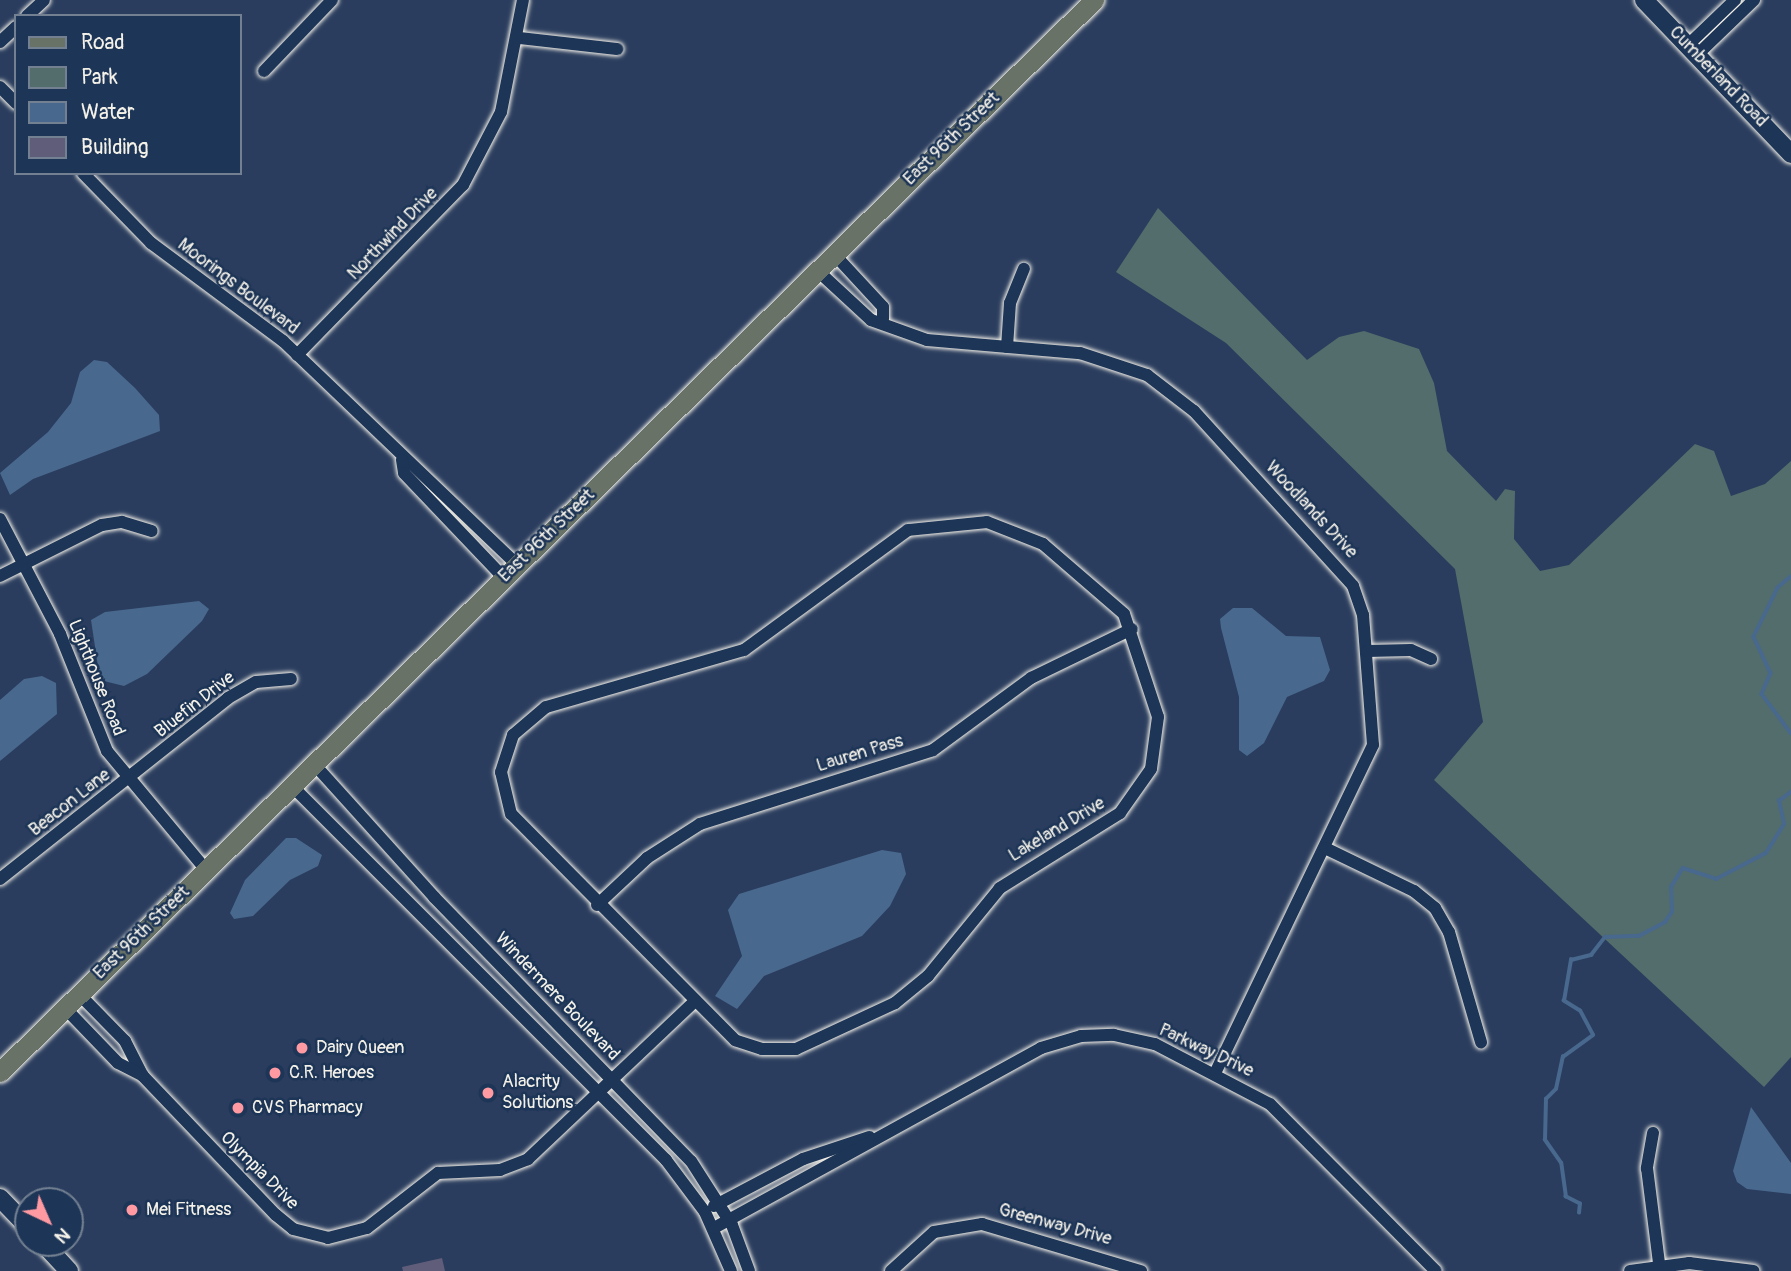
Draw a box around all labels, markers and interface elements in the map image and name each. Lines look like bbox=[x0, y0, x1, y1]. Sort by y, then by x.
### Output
legend bbox=[14, 14, 242, 175]
street label: Cumberland Road bbox=[1664, 22, 1772, 132]
text: Road bbox=[81, 29, 125, 56]
text: Park bbox=[81, 64, 118, 91]
street label: East 96th Street bbox=[900, 88, 1004, 190]
text: Water bbox=[81, 99, 134, 126]
text: Building bbox=[81, 134, 148, 161]
street label: Northwind Drive bbox=[343, 183, 443, 285]
street label: Moorings Boulevard bbox=[173, 234, 303, 340]
street label: Woodlands Drive bbox=[1260, 457, 1362, 563]
street label: East 96th Street bbox=[495, 485, 599, 587]
street label: Lighthouse Road bbox=[63, 617, 129, 739]
street label: Bluefin Drive bbox=[151, 667, 239, 743]
street label: Lauren Pass bbox=[814, 731, 906, 777]
street label: Beacon Lane bbox=[25, 765, 115, 841]
street label: Lakeland Drive bbox=[1005, 793, 1109, 867]
street label: East 96th Street bbox=[90, 882, 194, 984]
street label: Windermere Boulevard bbox=[490, 928, 624, 1066]
street label: Parkway Drive bbox=[1155, 1020, 1257, 1082]
place label: Dairy Queen bbox=[316, 1037, 405, 1059]
marker: Dairy Queen bbox=[294, 1040, 310, 1056]
place label: C.R. Heroes bbox=[289, 1062, 374, 1084]
marker: C.R. Heroes bbox=[267, 1065, 283, 1081]
place label: Alacrity Solutions bbox=[502, 1072, 573, 1114]
marker: Alacrity Solutions bbox=[480, 1085, 496, 1101]
place label: CVS Pharmacy bbox=[252, 1097, 363, 1119]
marker: CVS Pharmacy bbox=[230, 1100, 246, 1116]
street label: Olympia Drive bbox=[215, 1127, 303, 1215]
north arrow bbox=[14, 1187, 84, 1257]
place label: Mei Fitness bbox=[146, 1199, 231, 1221]
street label: Greenway Drive bbox=[996, 1200, 1114, 1250]
marker: Mei Fitness bbox=[124, 1202, 140, 1218]
text: N bbox=[49, 1223, 75, 1249]

